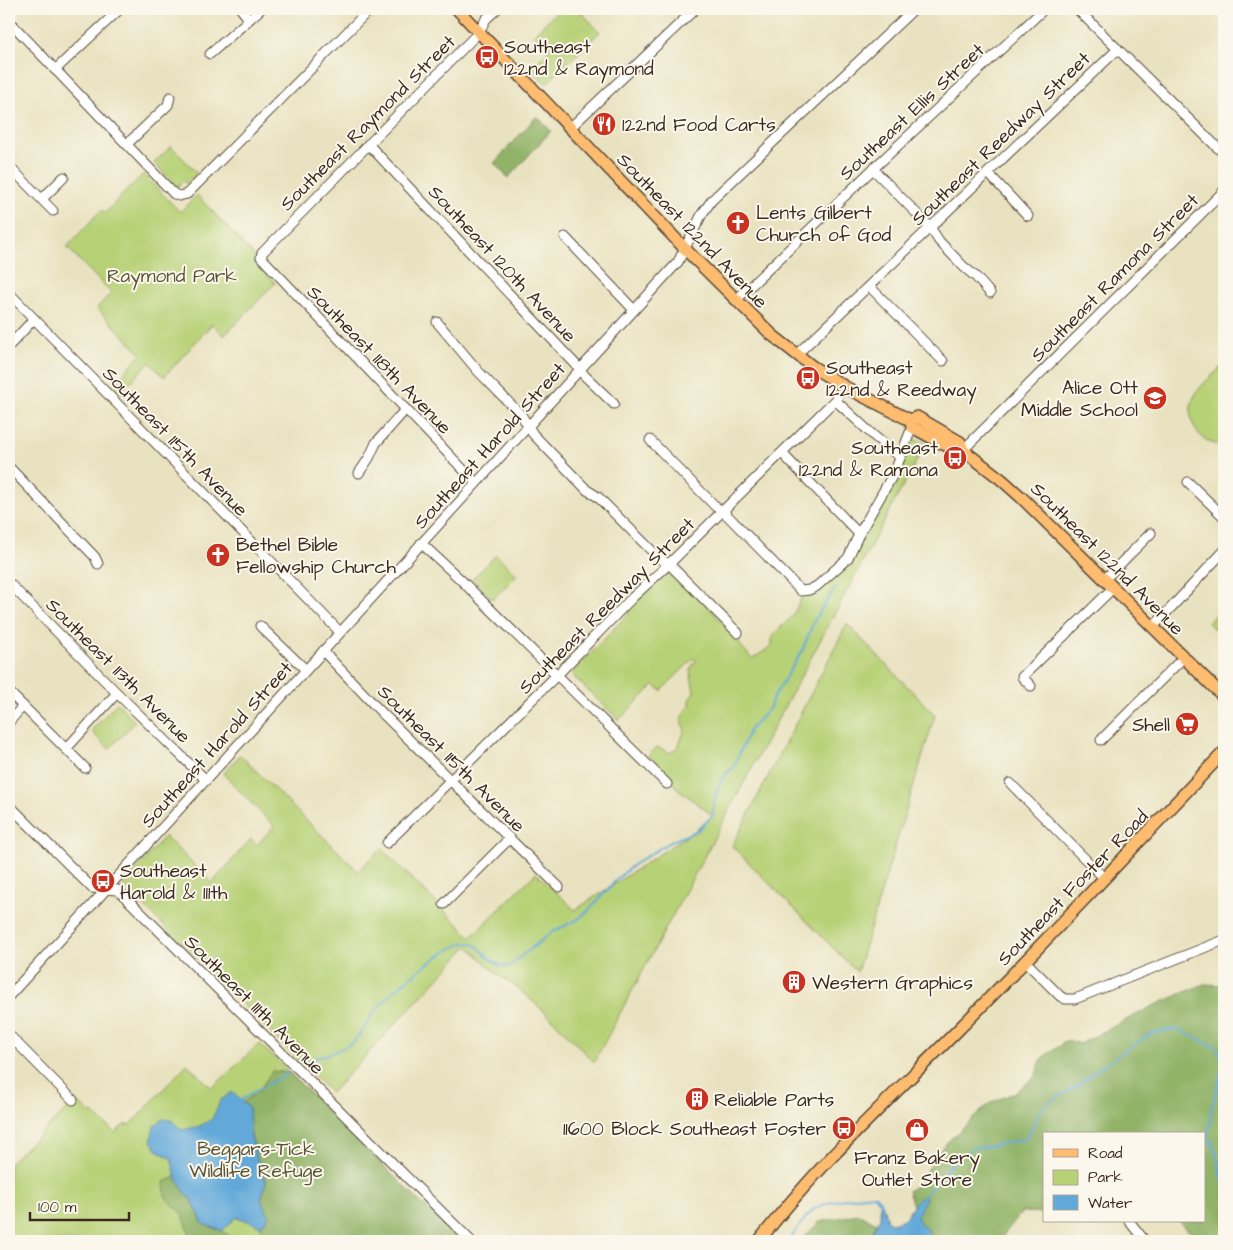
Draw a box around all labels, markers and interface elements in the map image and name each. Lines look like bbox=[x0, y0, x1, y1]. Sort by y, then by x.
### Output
street label: Southeast Raymond Street bbox=[274, 29, 463, 218]
place label: Southeast 122nd & Raymond bbox=[504, 34, 654, 84]
street label: Southeast Ellis Street bbox=[833, 37, 991, 187]
bus stop icon: Southeast 122nd & Raymond bbox=[474, 44, 500, 70]
street label: Southeast Reedway Street bbox=[905, 46, 1098, 233]
restaurant icon: 122nd Food Carts bbox=[591, 111, 617, 137]
place label: 122nd Food Carts bbox=[622, 112, 776, 139]
street label: Southeast 122nd Avenue bbox=[610, 147, 774, 315]
street label: Southeast 120th Avenue bbox=[422, 179, 582, 349]
street label: Southeast Ramona Street bbox=[1025, 188, 1206, 368]
place label: Lents Gilbert Church of God bbox=[756, 200, 891, 249]
church icon: Lents Gilbert Church of God bbox=[725, 210, 751, 236]
park label: Raymond Park bbox=[107, 263, 237, 291]
street label: Southeast 118th Avenue bbox=[300, 279, 457, 441]
place label: Southeast 122nd & Reedway bbox=[826, 355, 977, 405]
street label: Southeast Harold Street bbox=[408, 357, 573, 535]
street label: Southeast 115th Avenue bbox=[96, 361, 254, 523]
bus stop icon: Southeast 122nd & Reedway bbox=[795, 365, 821, 391]
place label: Alice Ott Middle School bbox=[1021, 375, 1138, 424]
school or university icon: Alice Ott Middle School bbox=[1142, 385, 1168, 411]
place label: Southeast 122nd & Ramona bbox=[799, 435, 938, 484]
bus stop icon: Southeast 122nd & Ramona bbox=[942, 445, 968, 471]
street label: Southeast 122nd Avenue bbox=[1024, 476, 1190, 642]
street label: Southeast Reedway Street bbox=[513, 511, 702, 701]
place label: Bethel Bible Fellowship Church bbox=[236, 532, 396, 581]
church icon: Bethel Bible Fellowship Church bbox=[205, 542, 231, 568]
street label: Southeast 113th Avenue bbox=[39, 592, 197, 750]
street label: Southeast Harold Street bbox=[135, 656, 300, 834]
street label: Southeast 115th Avenue bbox=[371, 679, 531, 839]
supermarket icon: Shell bbox=[1174, 711, 1200, 737]
place label: Shell bbox=[1132, 712, 1170, 739]
street label: Southeast Foster Road bbox=[991, 804, 1155, 972]
place label: Southeast Harold & 111th bbox=[120, 858, 228, 907]
bus stop icon: Southeast Harold & 111th bbox=[90, 868, 116, 894]
street label: Southeast 111th Avenue bbox=[178, 929, 330, 1081]
building icon: Western Graphics bbox=[781, 969, 807, 995]
place label: Western Graphics bbox=[812, 970, 973, 997]
building icon: Reliable Parts bbox=[684, 1086, 710, 1112]
place label: Reliable Parts bbox=[714, 1087, 834, 1114]
bus stop icon: 11600 Block Southeast Foster bbox=[831, 1115, 857, 1141]
place label: 11600 Block Southeast Foster bbox=[563, 1116, 827, 1143]
shop icon: Franz Bakery Outlet Store bbox=[904, 1117, 930, 1143]
legend bbox=[1043, 1132, 1206, 1222]
park label: Beggars-Tick Wildlife Refuge bbox=[189, 1136, 323, 1186]
text: Road bbox=[1088, 1143, 1123, 1164]
place label: Franz Bakery Outlet Store bbox=[854, 1145, 980, 1194]
text: Park bbox=[1088, 1167, 1123, 1188]
scale bar bbox=[30, 1190, 129, 1222]
text: Water bbox=[1088, 1193, 1132, 1214]
text: 100 m bbox=[38, 1197, 77, 1218]

